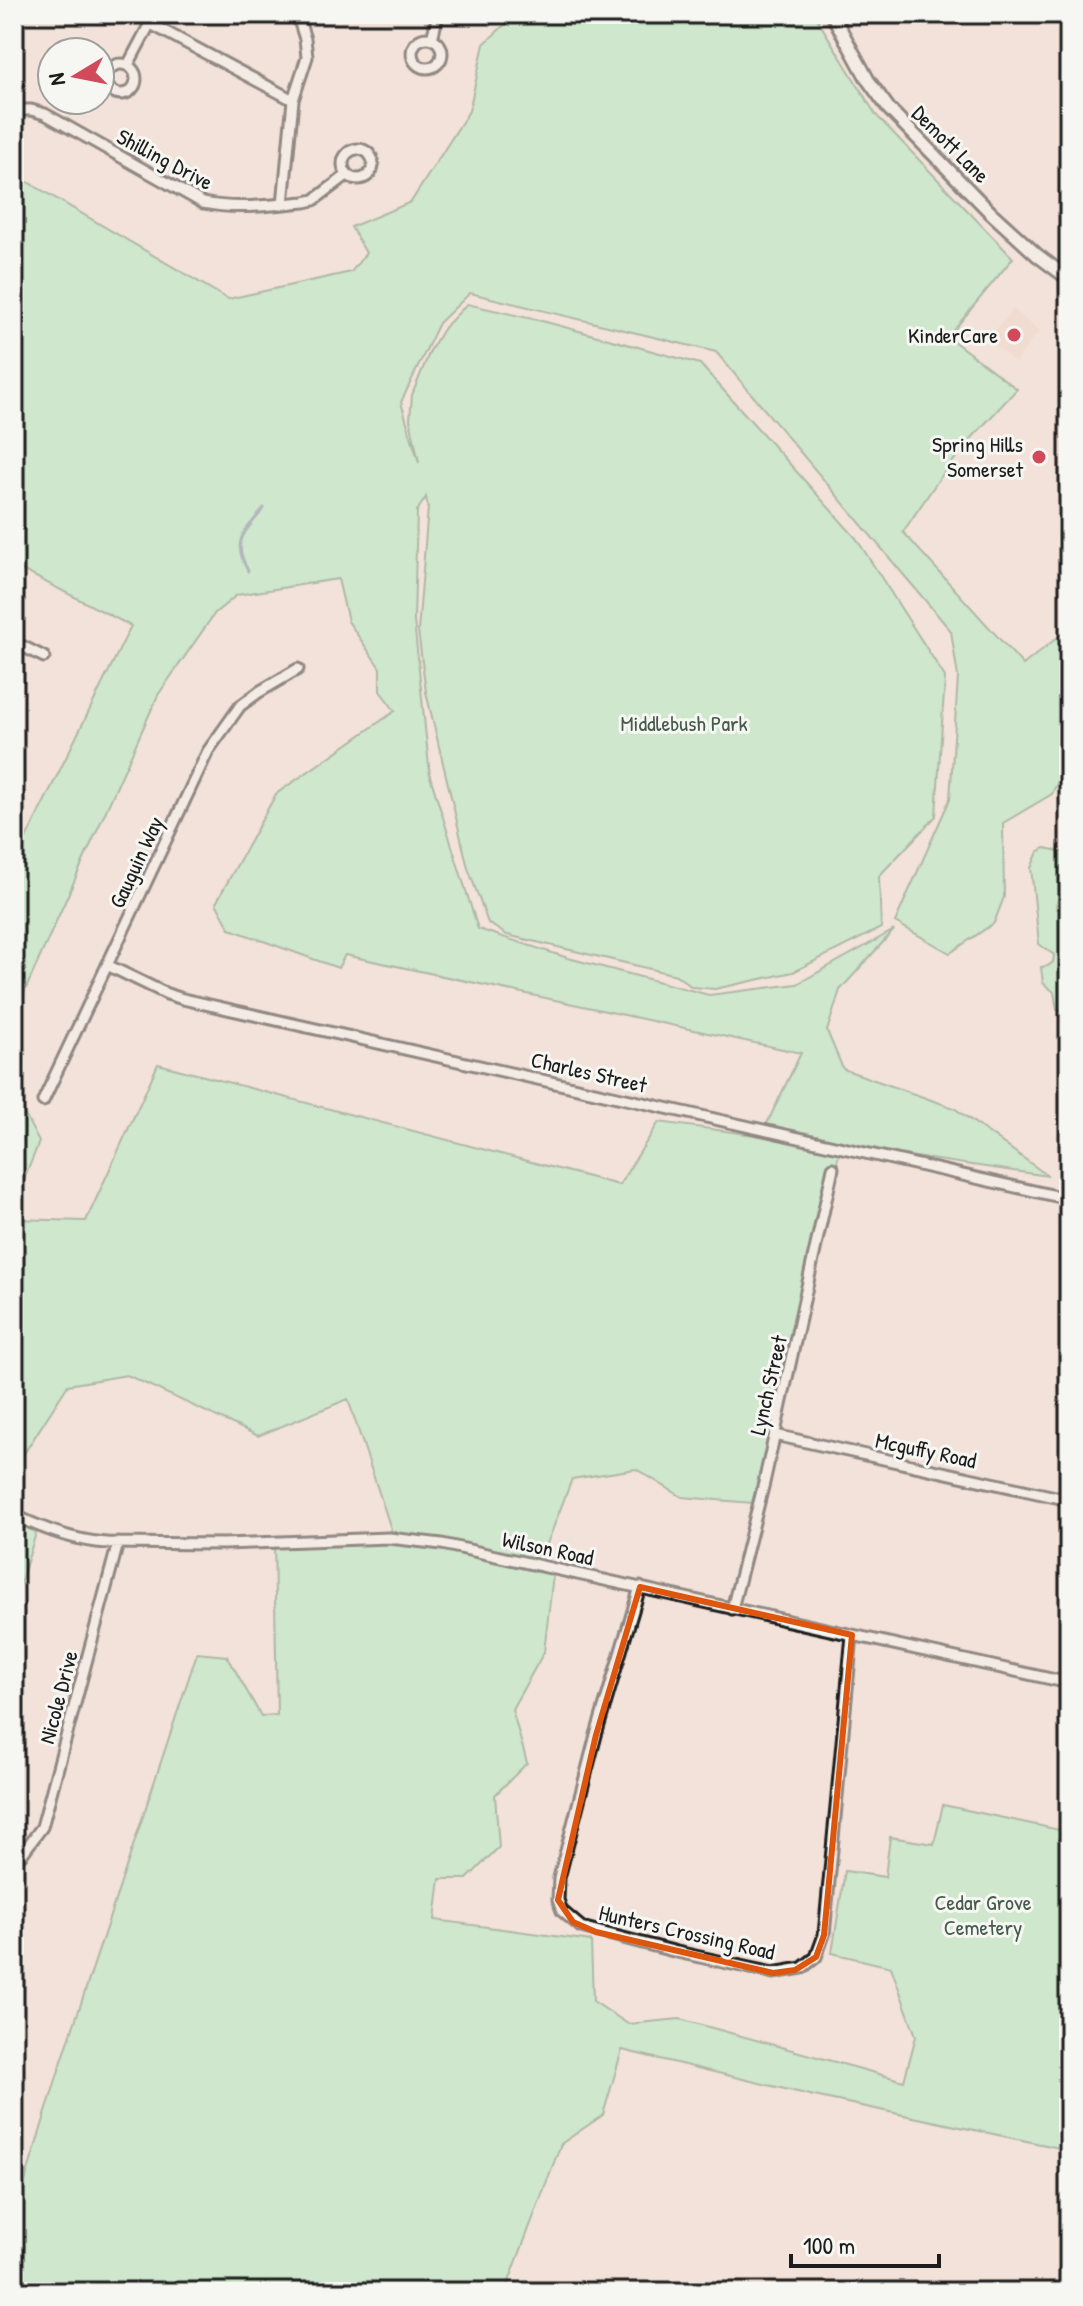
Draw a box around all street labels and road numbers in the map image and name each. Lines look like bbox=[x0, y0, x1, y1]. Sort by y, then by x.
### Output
street label: Demott Lane bbox=[905, 98, 997, 190]
street label: Shilling Drive bbox=[112, 121, 219, 197]
street label: Gauguin Way bbox=[102, 811, 170, 913]
street label: Charles Street bbox=[528, 1044, 650, 1100]
street label: Lynch Street bbox=[742, 1332, 794, 1438]
street label: Mcguffy Road bbox=[873, 1425, 980, 1475]
street label: Wilson Road bbox=[500, 1524, 597, 1572]
street label: Nicole Drive bbox=[31, 1647, 85, 1747]
street label: Hunters Crossing Road bbox=[596, 1897, 778, 1967]

